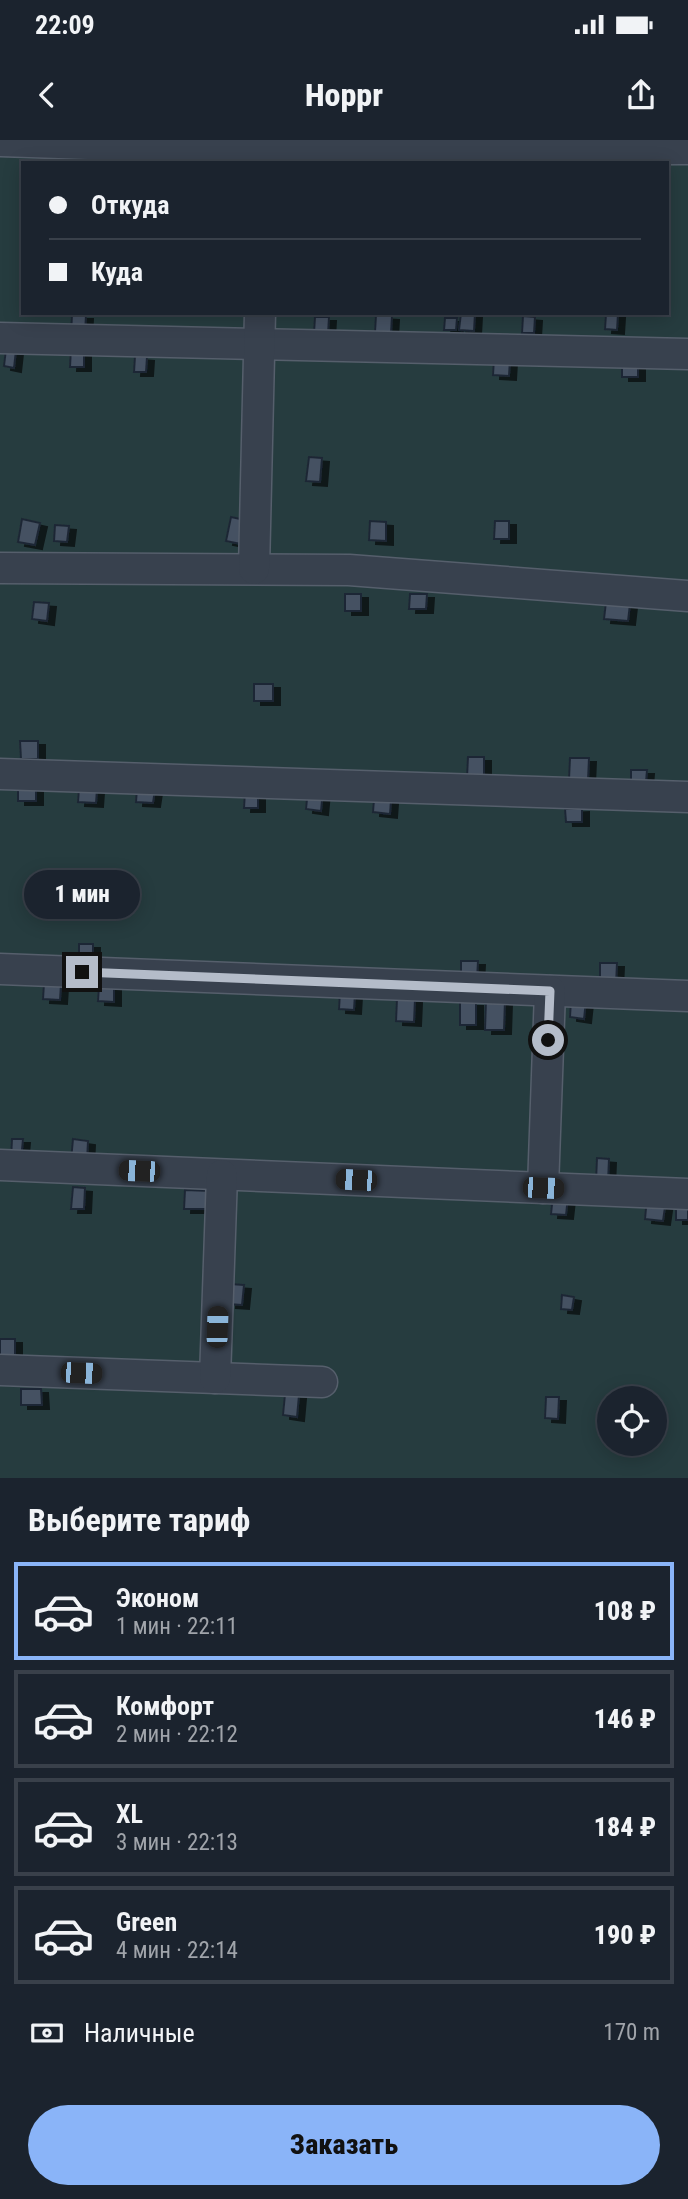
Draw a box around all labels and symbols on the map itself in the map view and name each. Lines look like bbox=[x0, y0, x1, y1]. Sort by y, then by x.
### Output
callout: 1 мин bbox=[24, 870, 140, 920]
route end bbox=[66, 956, 98, 988]
route start bbox=[532, 1024, 564, 1056]
car bbox=[118, 1160, 161, 1182]
car bbox=[335, 1168, 378, 1192]
car bbox=[522, 1177, 565, 1199]
car bbox=[206, 1306, 229, 1348]
car bbox=[60, 1362, 103, 1384]

